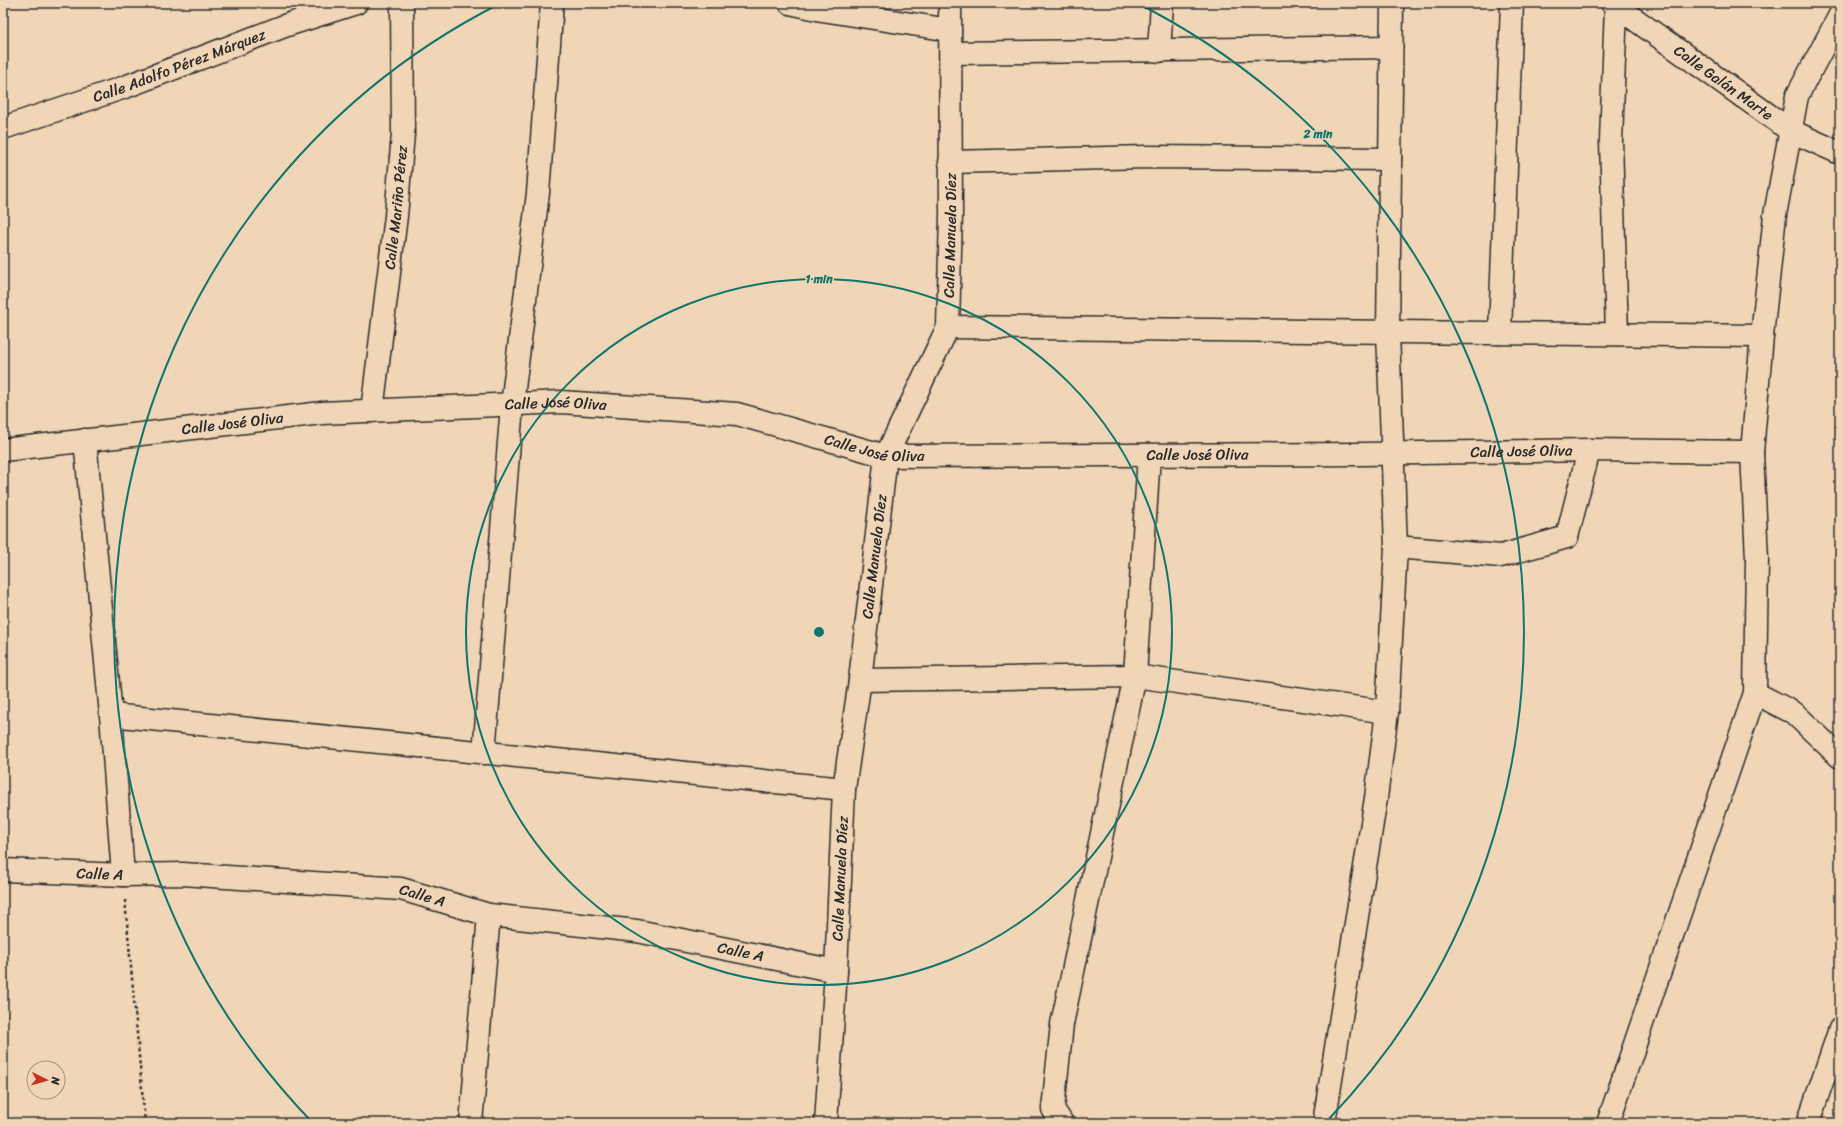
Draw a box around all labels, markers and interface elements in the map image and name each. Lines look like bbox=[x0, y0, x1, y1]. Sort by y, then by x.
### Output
street label: Calle Adolfo Pérez Márquez bbox=[89, 21, 270, 110]
street label: Calle Galán Marte bbox=[1668, 38, 1779, 128]
text: 2 min bbox=[1302, 123, 1333, 145]
street label: Calle Mariño Pérez bbox=[377, 143, 415, 271]
street label: Calle Manuela Díez bbox=[936, 172, 964, 298]
text: 1 min bbox=[805, 268, 833, 290]
street label: Calle José Oliva bbox=[504, 389, 608, 418]
street label: Calle José Oliva bbox=[180, 405, 285, 442]
street label: Calle José Oliva bbox=[821, 426, 925, 469]
street label: Calle José Oliva bbox=[1470, 437, 1573, 465]
street label: Calle José Oliva bbox=[1146, 441, 1249, 468]
street label: Calle Manuela Díez bbox=[854, 492, 895, 620]
centre of rings bbox=[812, 625, 826, 639]
street label: Calle Manuela Díez bbox=[824, 815, 856, 941]
street label: Calle A bbox=[76, 860, 124, 888]
street label: Calle A bbox=[396, 876, 449, 914]
street label: Calle A bbox=[715, 934, 766, 969]
north arrow bbox=[26, 1060, 66, 1100]
text: N bbox=[46, 1075, 65, 1086]

